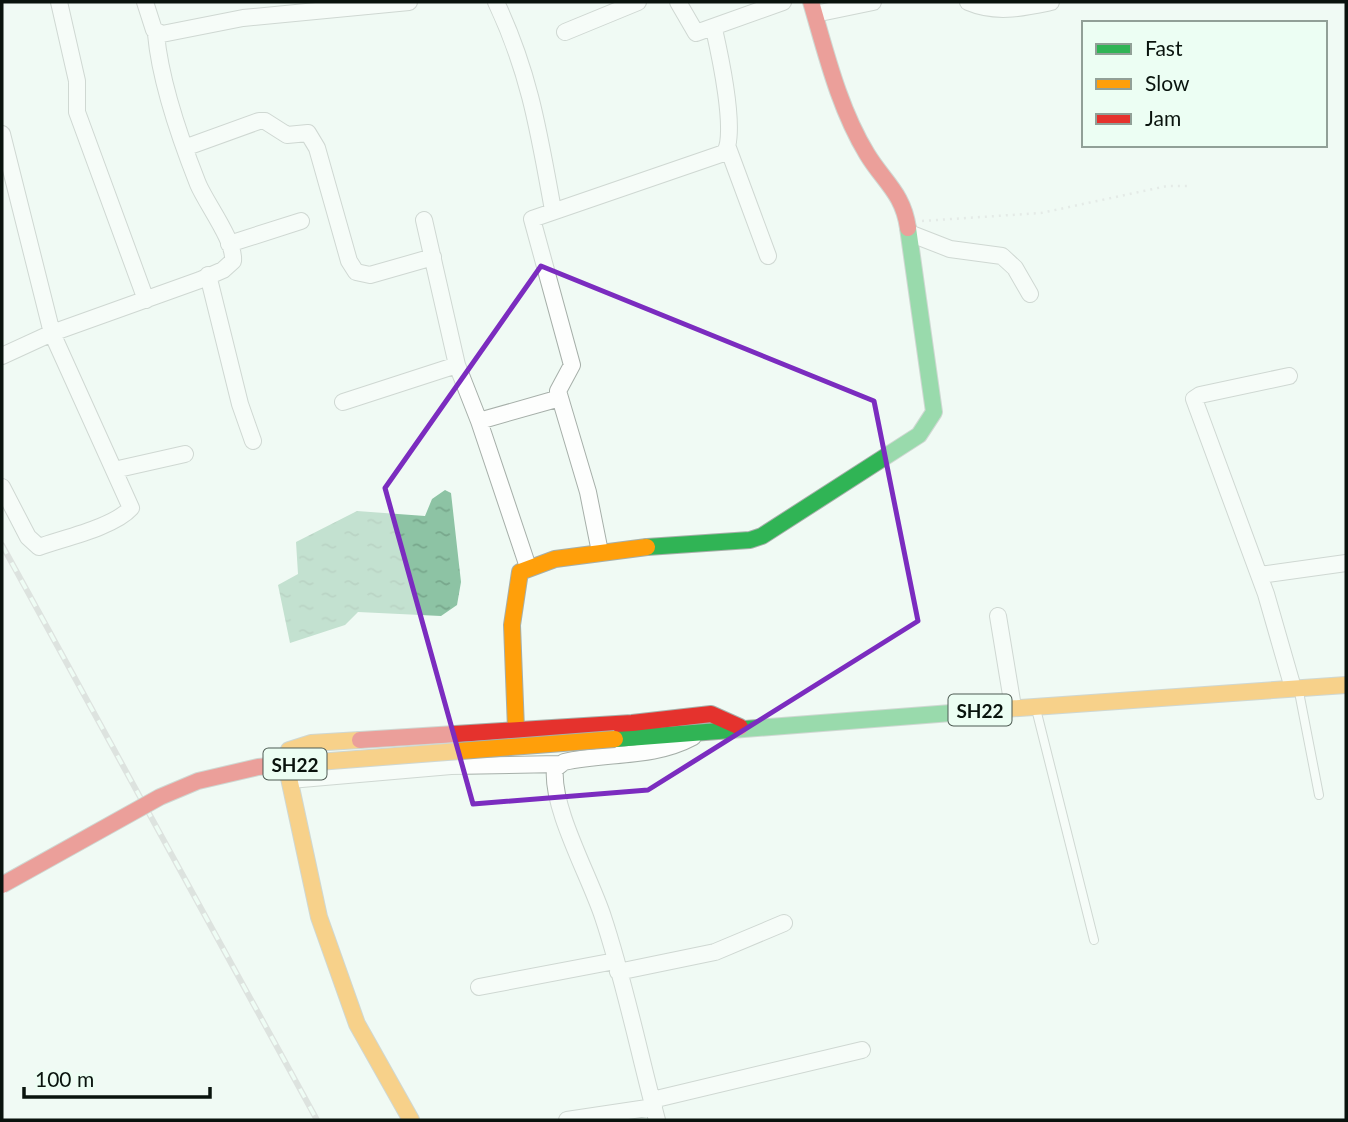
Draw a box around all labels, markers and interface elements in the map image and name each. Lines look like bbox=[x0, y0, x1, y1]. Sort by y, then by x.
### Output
legend bbox=[1082, 21, 1327, 147]
text: Fast bbox=[1145, 35, 1183, 60]
text: Slow bbox=[1145, 70, 1190, 95]
text: Jam bbox=[1145, 105, 1181, 130]
road number: SH22 bbox=[948, 694, 1012, 726]
road number: SH22 bbox=[264, 748, 326, 779]
scale bar bbox=[24, 1056, 210, 1100]
text: 100 m bbox=[35, 1066, 94, 1091]

